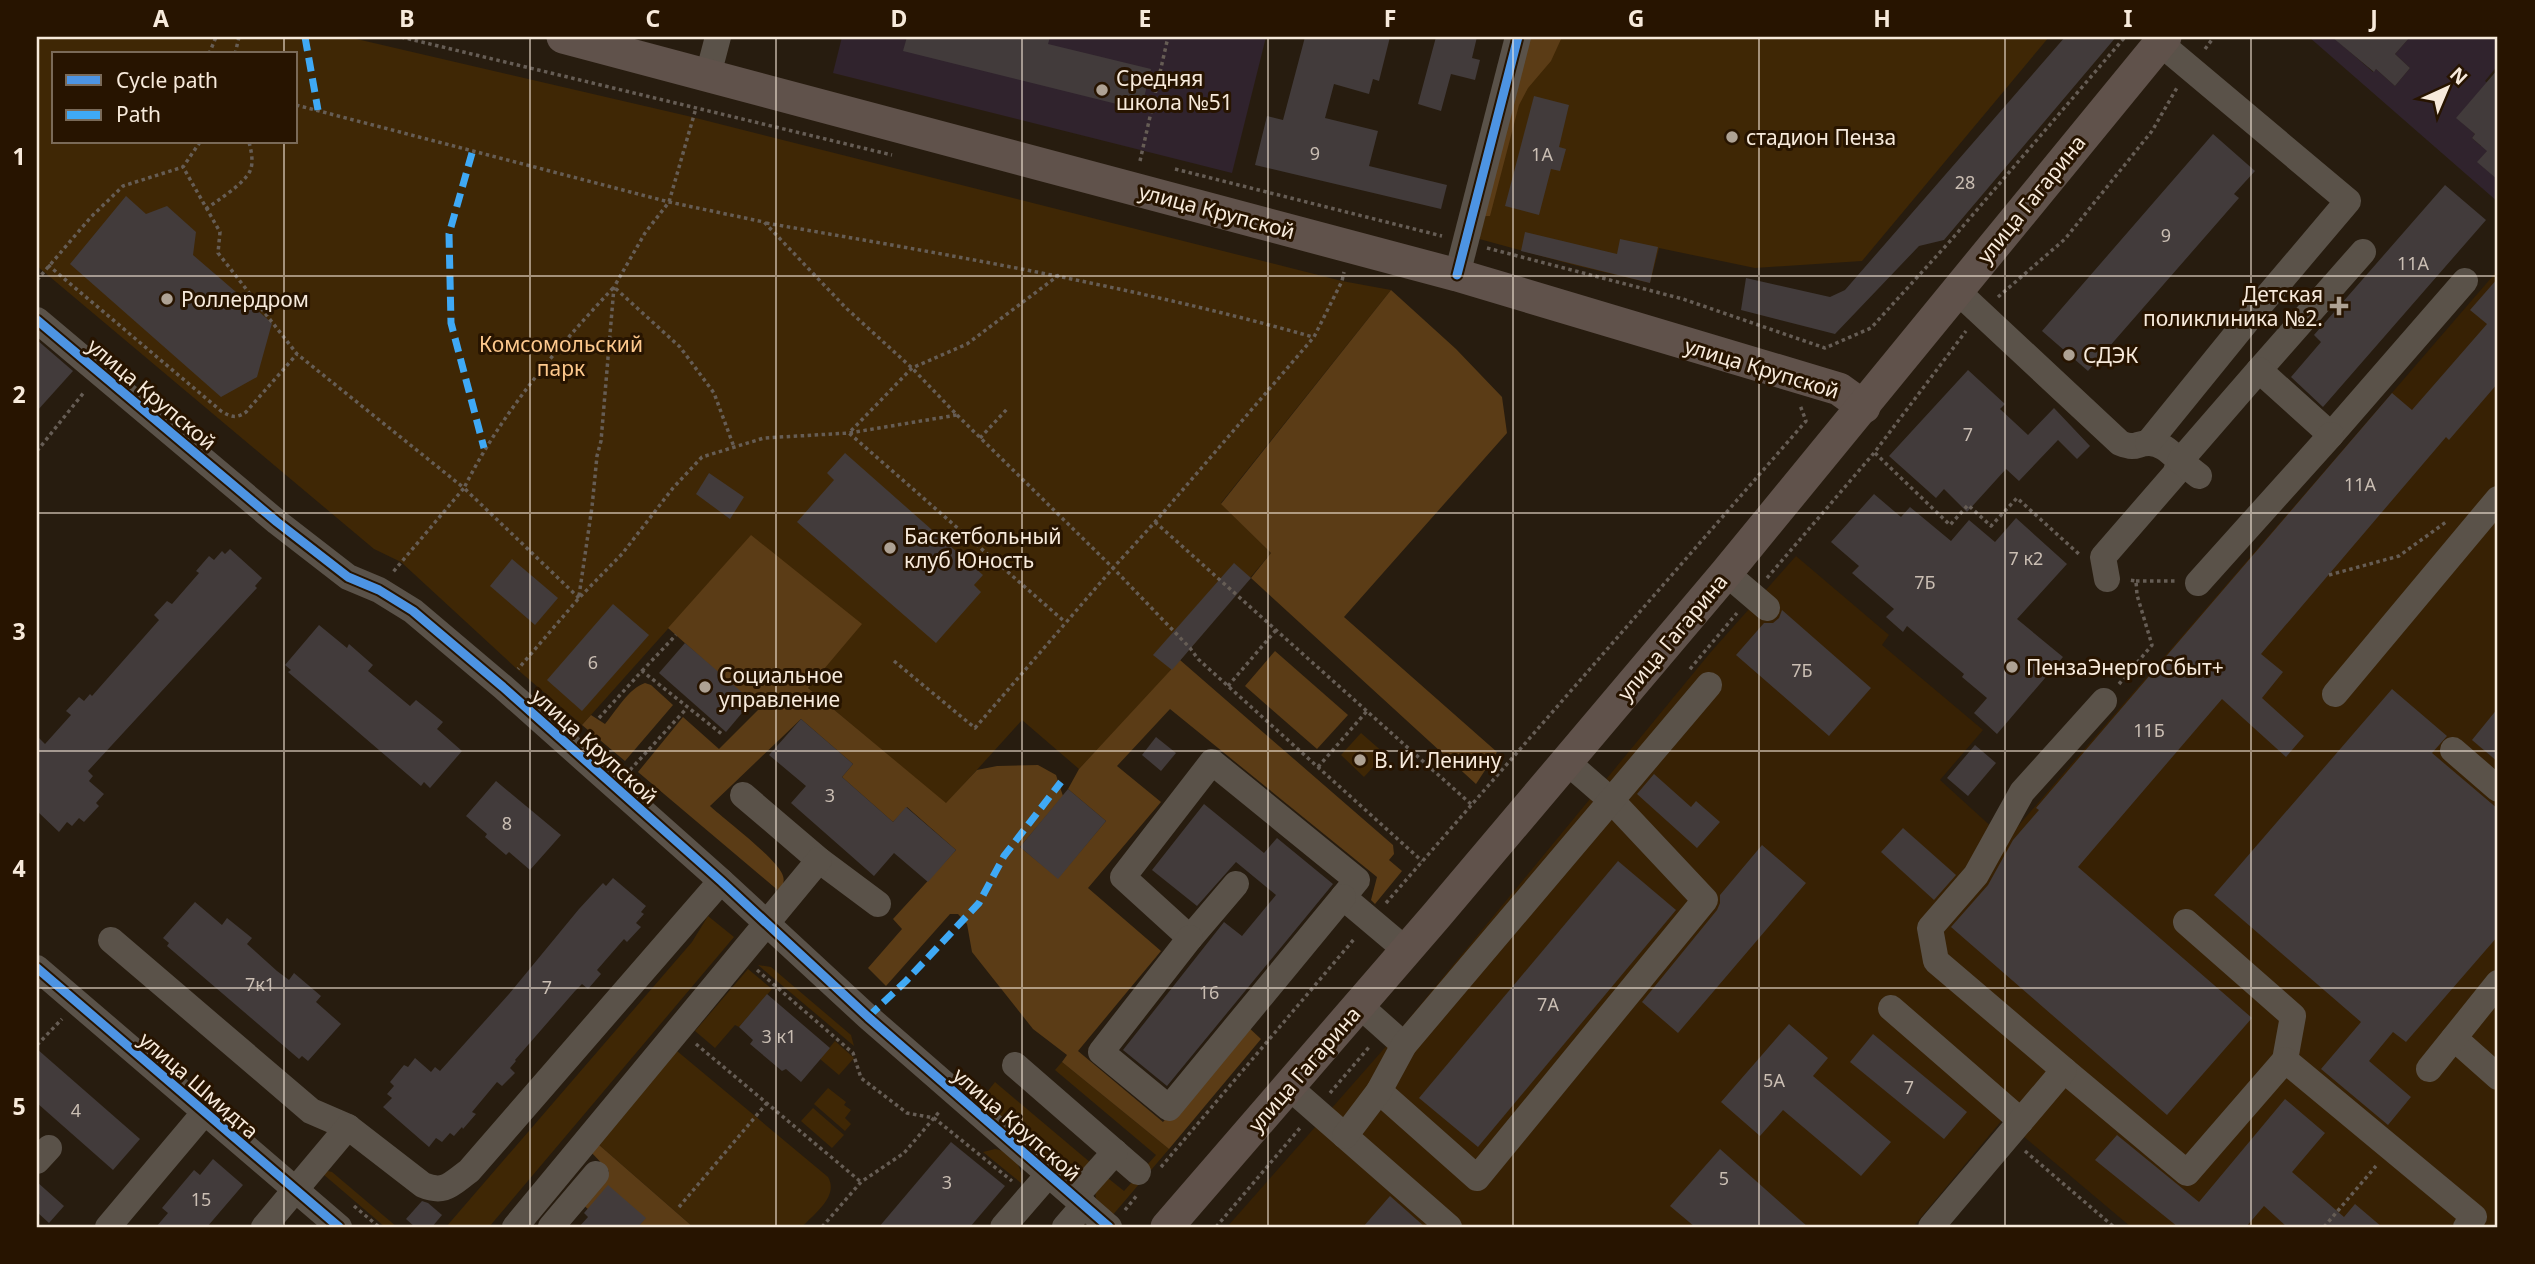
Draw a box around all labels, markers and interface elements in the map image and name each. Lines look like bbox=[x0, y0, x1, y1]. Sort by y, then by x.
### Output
text: A bbox=[153, 2, 169, 34]
text: B bbox=[399, 2, 415, 34]
text: C bbox=[646, 2, 661, 34]
text: D bbox=[891, 2, 907, 34]
text: E bbox=[1139, 2, 1151, 34]
text: F bbox=[1384, 2, 1396, 34]
text: G bbox=[1628, 2, 1644, 34]
text: H bbox=[1873, 2, 1891, 34]
text: I bbox=[2124, 2, 2133, 34]
text: J bbox=[2368, 2, 2378, 34]
legend bbox=[52, 52, 298, 144]
north arrow bbox=[2412, 52, 2482, 122]
text: N bbox=[2444, 61, 2473, 90]
place label: Средняя школа №51 bbox=[1116, 64, 1233, 116]
text: Cycle path bbox=[116, 66, 218, 94]
marker: Средняя школа №51 bbox=[1094, 82, 1110, 98]
text: Path bbox=[116, 100, 161, 128]
place label: стадион Пенза bbox=[1746, 123, 1896, 151]
marker: стадион Пенза bbox=[1724, 129, 1740, 145]
street label: улица Гагарина bbox=[1970, 129, 2092, 269]
text: 1 bbox=[12, 140, 26, 172]
house number: 9 bbox=[1310, 141, 1320, 165]
house number: 1А bbox=[1531, 142, 1553, 166]
house number: 28 bbox=[1955, 170, 1975, 194]
street label: улица Крупской bbox=[1136, 177, 1298, 245]
house number: 9 bbox=[2161, 223, 2171, 247]
house number: 11А bbox=[2397, 251, 2430, 275]
place label: Детская поликлиника №2. bbox=[2143, 280, 2323, 332]
place label: Роллердром bbox=[181, 285, 309, 313]
marker: Роллердром bbox=[159, 291, 175, 307]
marker: Детская поликлиника №2. bbox=[2329, 296, 2349, 316]
park label: Комсомольский парк bbox=[479, 330, 643, 382]
street label: улица Крупской bbox=[1681, 331, 1843, 405]
street label: улица Крупской bbox=[82, 332, 222, 456]
place label: СДЭК bbox=[2083, 341, 2138, 369]
marker: СДЭК bbox=[2061, 347, 2077, 363]
text: 2 bbox=[12, 378, 26, 410]
house number: 7 bbox=[1963, 422, 1973, 446]
house number: 11А bbox=[2344, 472, 2377, 496]
place label: Баскетбольный клуб Юность bbox=[904, 522, 1061, 574]
marker: Баскетбольный клуб Юность bbox=[882, 540, 898, 556]
house number: 7 к2 bbox=[2009, 546, 2043, 570]
street label: улица Гагарина bbox=[1611, 568, 1733, 706]
house number: 7Б bbox=[1914, 570, 1936, 594]
text: 3 bbox=[12, 615, 26, 647]
house number: 6 bbox=[588, 650, 598, 674]
place label: ПензаЭнергоСбыт+ bbox=[2026, 653, 2224, 681]
house number: 7Б bbox=[1791, 658, 1813, 682]
marker: ПензаЭнергоСбыт+ bbox=[2004, 659, 2020, 675]
place label: Социальное управление bbox=[719, 661, 843, 713]
marker: Социальное управление bbox=[697, 679, 713, 695]
street label: улица Крупской bbox=[526, 682, 664, 810]
house number: 11Б bbox=[2133, 718, 2165, 742]
place label: В. И. Ленину bbox=[1374, 746, 1502, 774]
marker: В. И. Ленину bbox=[1352, 752, 1368, 768]
house number: 3 bbox=[825, 783, 835, 807]
house number: 8 bbox=[502, 811, 512, 835]
text: 4 bbox=[12, 852, 26, 884]
house number: 7к1 bbox=[245, 972, 275, 996]
house number: 7 bbox=[542, 975, 552, 999]
house number: 16 bbox=[1199, 980, 1219, 1004]
house number: 7А bbox=[1537, 992, 1559, 1016]
street label: улица Гагарина bbox=[1242, 1000, 1366, 1138]
house number: 3 к1 bbox=[762, 1024, 796, 1048]
street label: улица Шмидта bbox=[133, 1025, 265, 1145]
street label: улица Крупской bbox=[947, 1061, 1087, 1187]
house number: 5А bbox=[1763, 1068, 1785, 1092]
house number: 7 bbox=[1904, 1075, 1914, 1099]
text: 5 bbox=[12, 1090, 26, 1122]
house number: 4 bbox=[71, 1098, 81, 1122]
house number: 5 bbox=[1719, 1166, 1729, 1190]
house number: 3 bbox=[942, 1170, 952, 1194]
house number: 15 bbox=[191, 1187, 211, 1211]

